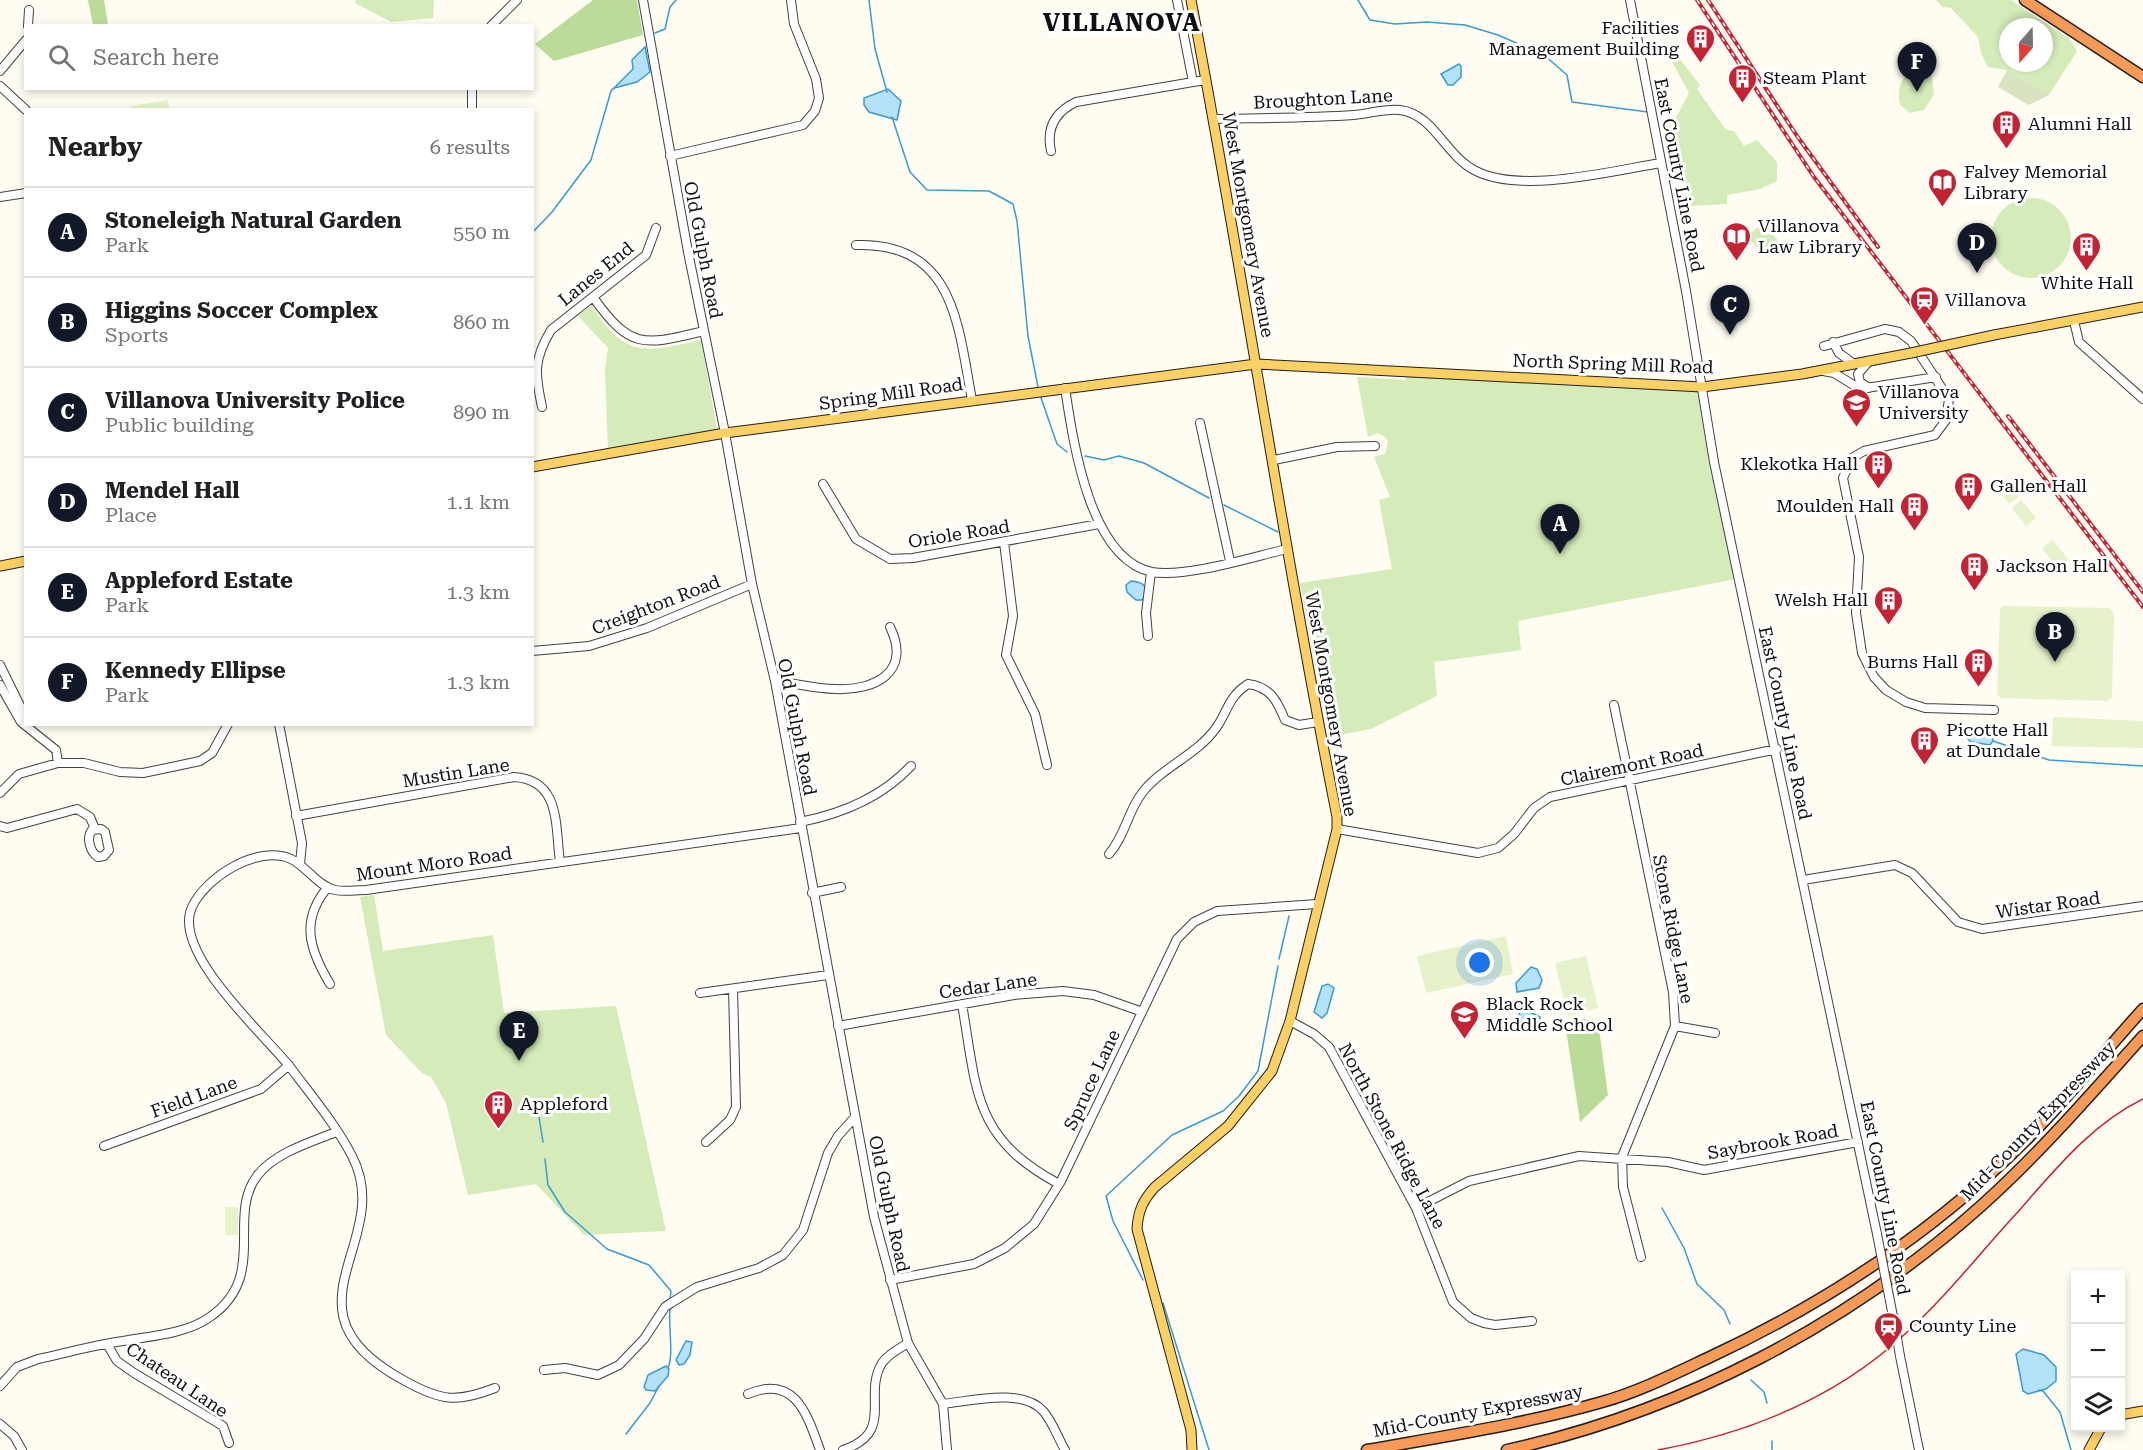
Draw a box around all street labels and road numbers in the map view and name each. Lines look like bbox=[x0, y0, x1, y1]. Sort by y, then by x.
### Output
street label: East County Line Road bbox=[1650, 76, 1709, 274]
street label: Broughton Lane bbox=[1253, 84, 1393, 113]
street label: West Montgomery Avenue bbox=[1218, 111, 1279, 339]
street label: Old Gulph Road bbox=[680, 179, 727, 321]
street label: Lanes End bbox=[554, 237, 638, 310]
street label: North Spring Mill Road bbox=[1512, 349, 1714, 378]
street label: Spring Mill Road bbox=[818, 373, 965, 414]
street label: Oriole Road bbox=[907, 515, 1012, 552]
street label: Creighton Road bbox=[589, 570, 723, 639]
street label: West Montgomery Avenue bbox=[1301, 590, 1362, 818]
street label: East County Line Road bbox=[1755, 624, 1816, 822]
street label: Old Gulph Road bbox=[774, 656, 821, 798]
street label: Clairemont Road bbox=[1558, 739, 1706, 790]
street label: Mustin Lane bbox=[401, 754, 511, 791]
street label: Mount Moro Road bbox=[355, 842, 514, 885]
street label: Stone Ridge Lane bbox=[1649, 853, 1698, 1005]
street label: Wistar Road bbox=[1994, 887, 2102, 922]
street label: Cedar Lane bbox=[938, 968, 1038, 1003]
street label: Spruce Lane bbox=[1059, 1026, 1124, 1133]
street label: Mid-County Expressway bbox=[1956, 1036, 2120, 1205]
street label: North Stone Ridge Lane bbox=[1335, 1039, 1450, 1232]
street label: Field Lane bbox=[148, 1071, 240, 1122]
street label: East County Line Road bbox=[1856, 1099, 1915, 1297]
street label: Saybrook Road bbox=[1706, 1120, 1840, 1163]
street label: Old Gulph Road bbox=[865, 1134, 914, 1275]
street label: Chateau Lane bbox=[122, 1338, 232, 1421]
street label: Mid-County Expressway bbox=[1371, 1380, 1585, 1441]

